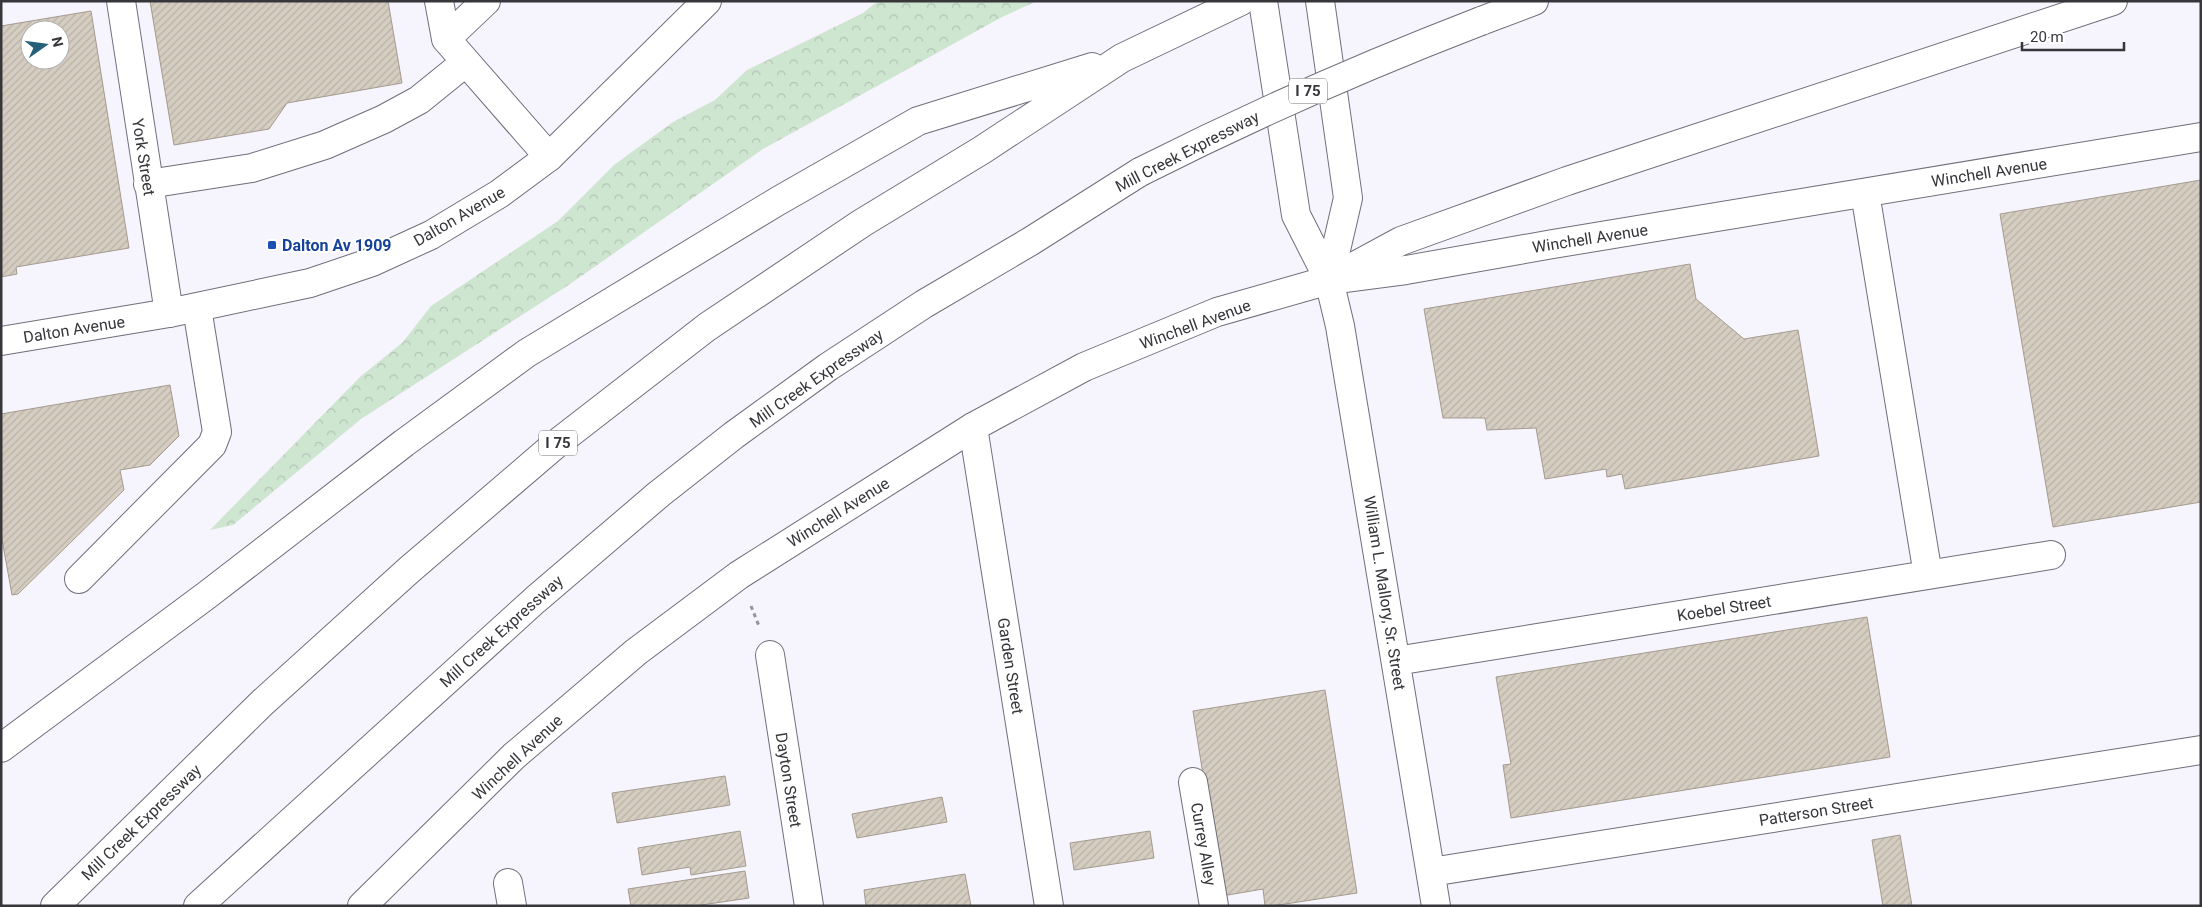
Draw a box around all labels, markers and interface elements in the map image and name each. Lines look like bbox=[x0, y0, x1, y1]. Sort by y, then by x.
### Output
north arrow bbox=[20, 20, 70, 70]
scale bar bbox=[2022, 20, 2124, 52]
text: 20 m bbox=[2030, 28, 2064, 46]
text: N bbox=[49, 35, 67, 49]
road number: I 75 bbox=[1289, 78, 1327, 104]
street label: Mill Creek Expressway bbox=[1112, 107, 1263, 196]
street label: York Street bbox=[128, 117, 159, 197]
street label: Winchell Avenue bbox=[1930, 154, 2048, 191]
street label: Dalton Avenue bbox=[410, 183, 508, 250]
street label: Winchell Avenue bbox=[1531, 220, 1649, 257]
place label: Dalton Av 1909 bbox=[282, 236, 392, 255]
marker: Dalton Av 1909 bbox=[266, 239, 278, 251]
street label: Winchell Avenue bbox=[1137, 296, 1253, 353]
street label: Dalton Avenue bbox=[22, 312, 126, 347]
street label: Mill Creek Expressway bbox=[746, 325, 887, 432]
road number: I 75 bbox=[539, 430, 577, 456]
street label: Winchell Avenue bbox=[784, 473, 893, 551]
street label: William L. Mallory, Sr. Street bbox=[1360, 494, 1409, 692]
street label: Mill Creek Expressway bbox=[436, 571, 567, 692]
street label: Koebel Street bbox=[1676, 592, 1772, 625]
street label: Garden Street bbox=[994, 616, 1028, 716]
street label: Winchell Avenue bbox=[468, 711, 566, 804]
street label: Dayton Street bbox=[772, 731, 805, 829]
street label: Mill Creek Expressway bbox=[78, 760, 205, 884]
street label: Patterson Street bbox=[1758, 793, 1875, 830]
street label: Currey Alley bbox=[1187, 801, 1220, 888]

